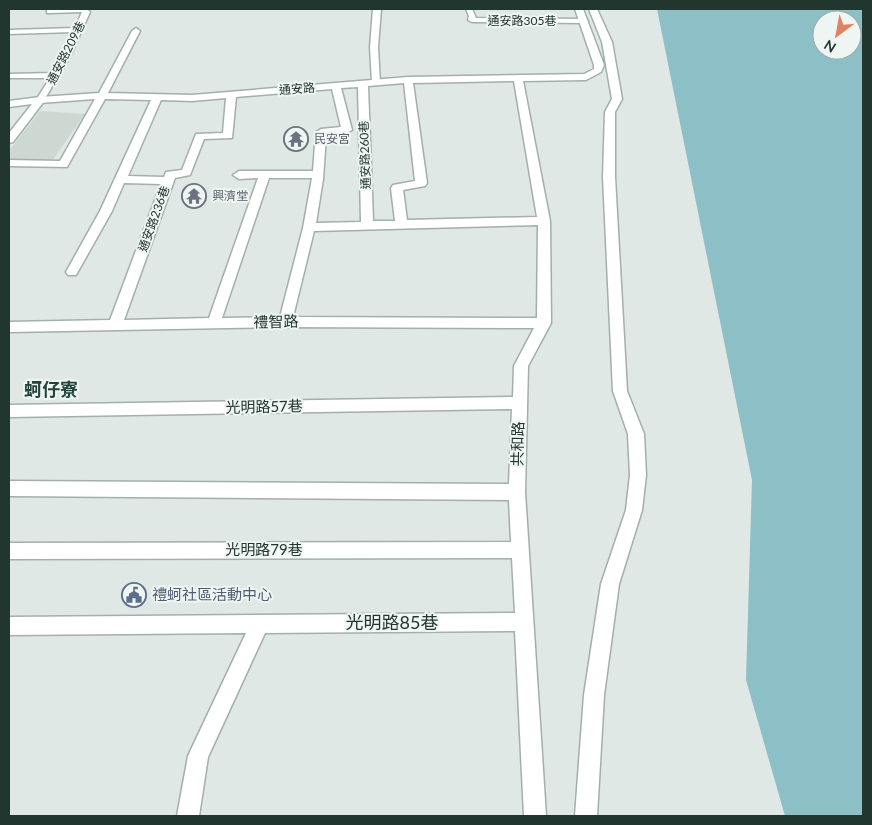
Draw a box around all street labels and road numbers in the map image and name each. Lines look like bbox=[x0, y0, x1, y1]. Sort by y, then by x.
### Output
street label: 通安路305巷 bbox=[488, 13, 556, 28]
street label: 通安路209巷 bbox=[43, 19, 88, 87]
street label: 通安路 bbox=[278, 80, 315, 97]
street label: 通安路260巷 bbox=[356, 120, 373, 190]
street label: 通安路236巷 bbox=[135, 184, 172, 254]
street label: 禮智路 bbox=[253, 312, 299, 330]
street label: 光明路57巷 bbox=[225, 396, 303, 416]
street label: 共和路 bbox=[508, 421, 526, 467]
street label: 光明路79巷 bbox=[225, 540, 303, 558]
street label: 光明路85巷 bbox=[346, 611, 438, 633]

